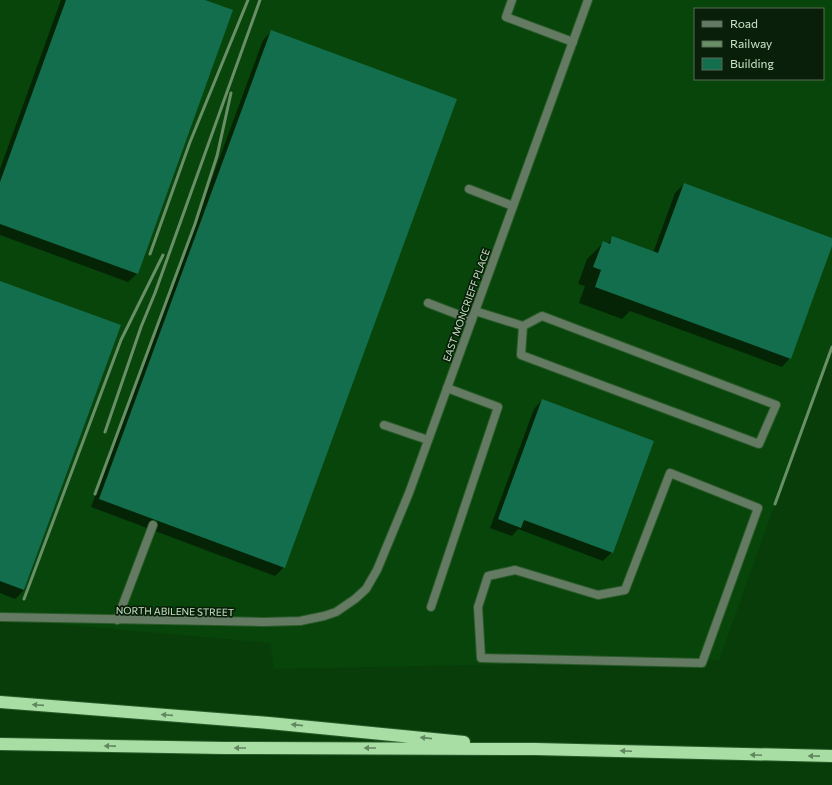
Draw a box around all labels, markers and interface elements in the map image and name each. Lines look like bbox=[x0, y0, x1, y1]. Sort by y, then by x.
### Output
legend bbox=[694, 8, 824, 80]
text: Road bbox=[730, 16, 758, 30]
text: Railway bbox=[730, 36, 772, 50]
text: Building bbox=[730, 56, 774, 70]
street label: EAST MONCRIEFF PLACE bbox=[440, 247, 492, 363]
street label: NORTH ABILENE STREET bbox=[116, 604, 235, 618]
one-way arrow bbox=[32, 701, 44, 708]
one-way arrow bbox=[161, 711, 173, 718]
one-way arrow bbox=[291, 722, 303, 729]
one-way arrow bbox=[420, 735, 432, 741]
one-way arrow bbox=[103, 743, 116, 749]
one-way arrow bbox=[233, 745, 246, 751]
one-way arrow bbox=[363, 745, 376, 751]
one-way arrow bbox=[619, 748, 632, 754]
one-way arrow bbox=[750, 751, 762, 758]
one-way arrow bbox=[807, 753, 820, 759]

